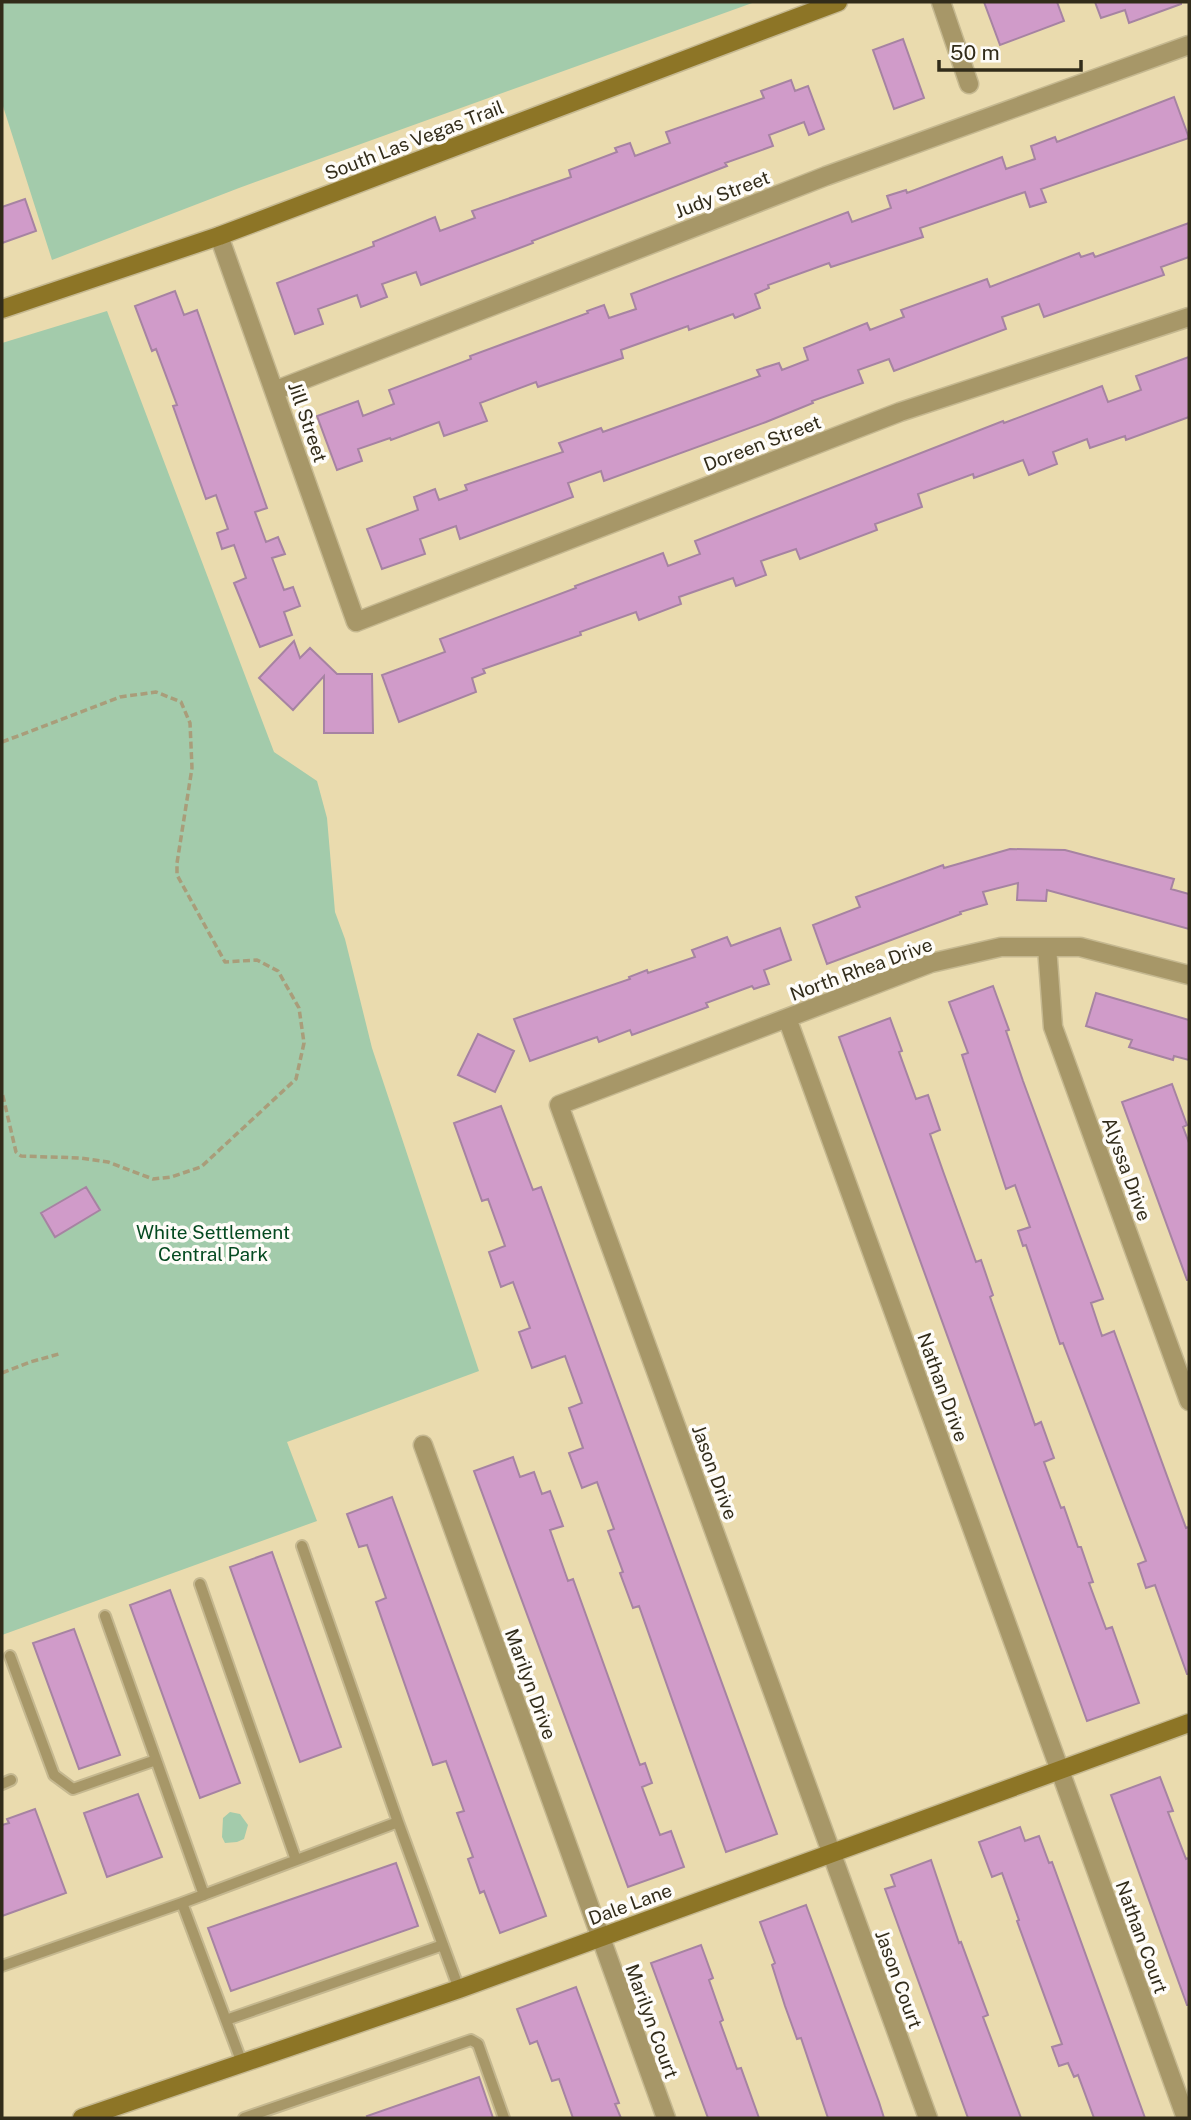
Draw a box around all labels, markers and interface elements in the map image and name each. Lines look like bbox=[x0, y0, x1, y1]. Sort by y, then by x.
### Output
scale bar bbox=[939, 28, 1081, 72]
text: 50 m bbox=[950, 40, 1000, 65]
street label: South Las Vegas Trail bbox=[321, 96, 507, 184]
street label: Judy Street bbox=[671, 166, 773, 222]
street label: Jill Street bbox=[284, 379, 332, 465]
street label: Doreen Street bbox=[700, 411, 824, 475]
street label: North Rhea Drive bbox=[787, 933, 935, 1005]
street label: Alyssa Drive bbox=[1098, 1114, 1156, 1224]
park label: White Settlement Central Park bbox=[136, 1221, 290, 1265]
street label: Nathan Drive bbox=[913, 1330, 973, 1444]
street label: Jason Drive bbox=[688, 1422, 742, 1522]
street label: Marilyn Drive bbox=[501, 1626, 561, 1742]
street label: Nathan Court bbox=[1111, 1878, 1173, 1996]
street label: Dale Lane bbox=[585, 1879, 675, 1929]
street label: Jason Court bbox=[871, 1927, 927, 2031]
street label: Marilyn Court bbox=[621, 1961, 683, 2081]

